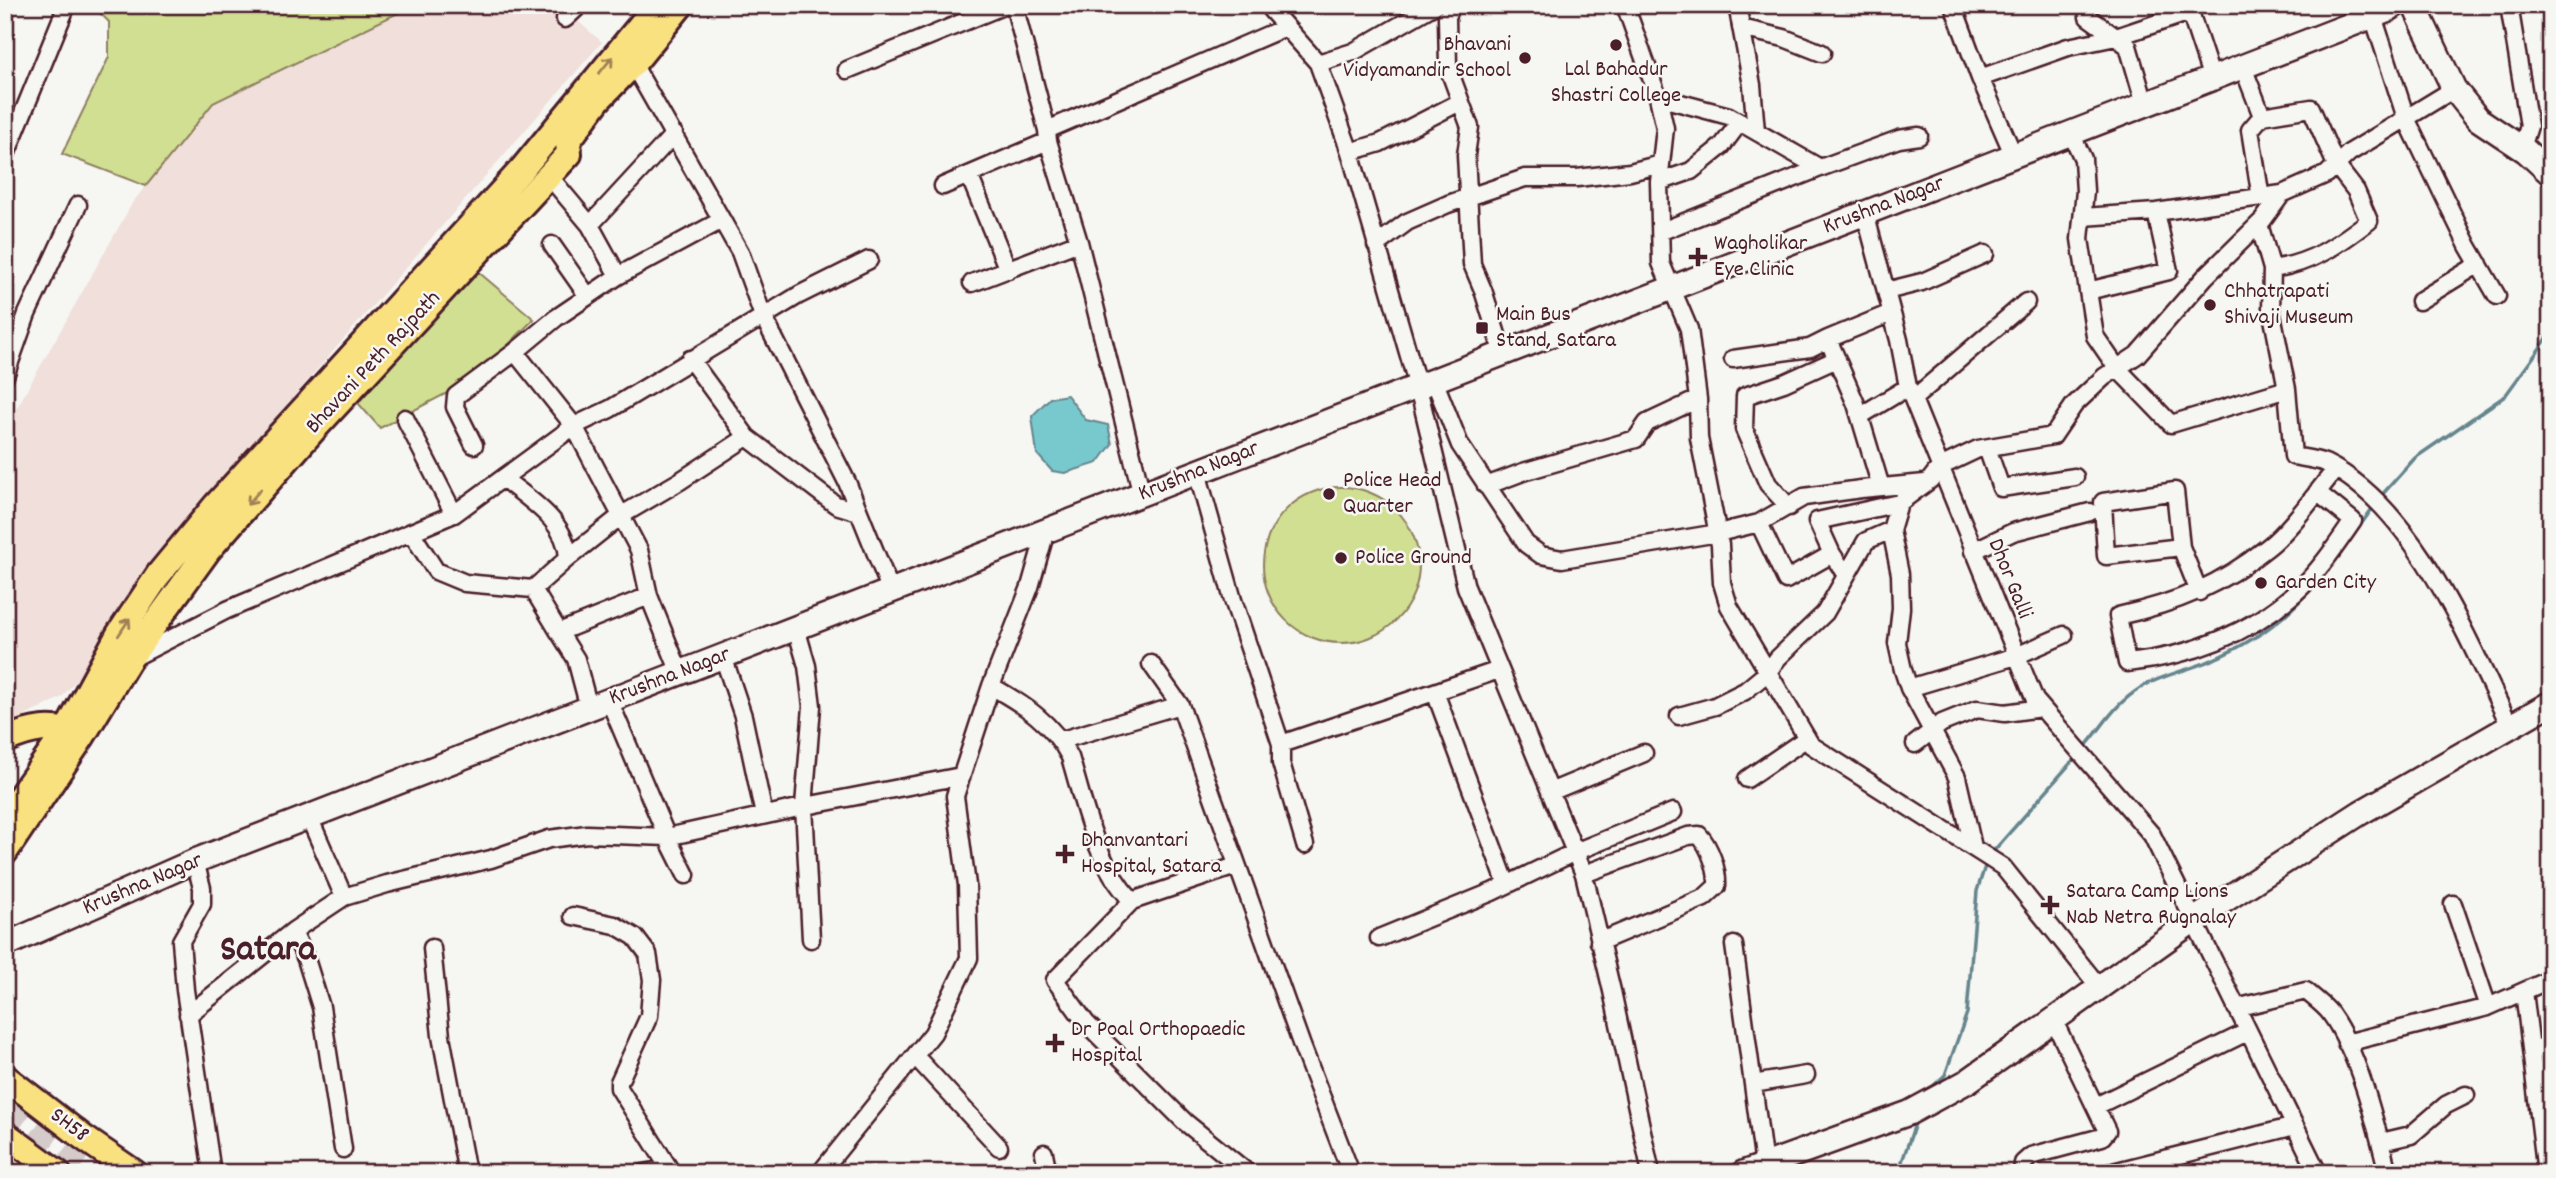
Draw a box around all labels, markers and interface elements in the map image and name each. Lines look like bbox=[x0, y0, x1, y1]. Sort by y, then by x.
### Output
place label: Bhavani Vidyamandir School bbox=[1343, 29, 1512, 88]
marker: Lal Bahadur Shastri College bbox=[1608, 37, 1624, 53]
marker: Bhavani Vidyamandir School bbox=[1517, 50, 1533, 66]
place label: Lal Bahadur Shastri College bbox=[1551, 54, 1681, 113]
one-way arrow bbox=[598, 56, 614, 74]
street label: Krushna Nagar bbox=[1819, 168, 1950, 244]
place label: Wagholikar Eye Clinic bbox=[1714, 228, 1808, 287]
marker: Wagholikar Eye Clinic bbox=[1688, 247, 1708, 267]
place label: Chhatrapati Shivaji Museum bbox=[2224, 276, 2354, 335]
street label: Bhavani Peth Rajpath bbox=[299, 284, 449, 442]
marker: Chhatrapati Shivaji Museum bbox=[2202, 297, 2218, 313]
place label: Main Bus Stand, Satara bbox=[1496, 299, 1617, 358]
marker: Main Bus Stand, Satara bbox=[1474, 320, 1490, 336]
street label: Krushna Nagar bbox=[1134, 433, 1265, 511]
place label: Police Head Quarter bbox=[1343, 465, 1441, 524]
marker: Police Head Quarter bbox=[1321, 486, 1337, 502]
one-way arrow bbox=[246, 488, 262, 506]
street label: Dhor Galli bbox=[1978, 534, 2040, 624]
place label: Police Ground bbox=[1355, 542, 1472, 575]
marker: Police Ground bbox=[1333, 550, 1349, 566]
place label: Garden City bbox=[2275, 567, 2377, 600]
marker: Garden City bbox=[2253, 575, 2269, 591]
one-way arrow bbox=[117, 618, 131, 638]
street label: Krushna Nagar bbox=[605, 639, 736, 715]
place label: Dhanvantari Hospital, Satara bbox=[1081, 825, 1223, 884]
marker: Dhanvantari Hospital, Satara bbox=[1055, 844, 1075, 864]
street label: Krushna Nagar bbox=[78, 845, 209, 925]
place label: Satara Camp Lions Nab Netra Rugnalay bbox=[2066, 876, 2237, 935]
marker: Satara Camp Lions Nab Netra Rugnalay bbox=[2040, 895, 2060, 915]
district label: Satara bbox=[220, 925, 318, 978]
place label: Dr Poal Orthopaedic Hospital bbox=[1071, 1014, 1246, 1073]
marker: Dr Poal Orthopaedic Hospital bbox=[1045, 1033, 1065, 1053]
street label: SH58 bbox=[42, 1100, 96, 1152]

